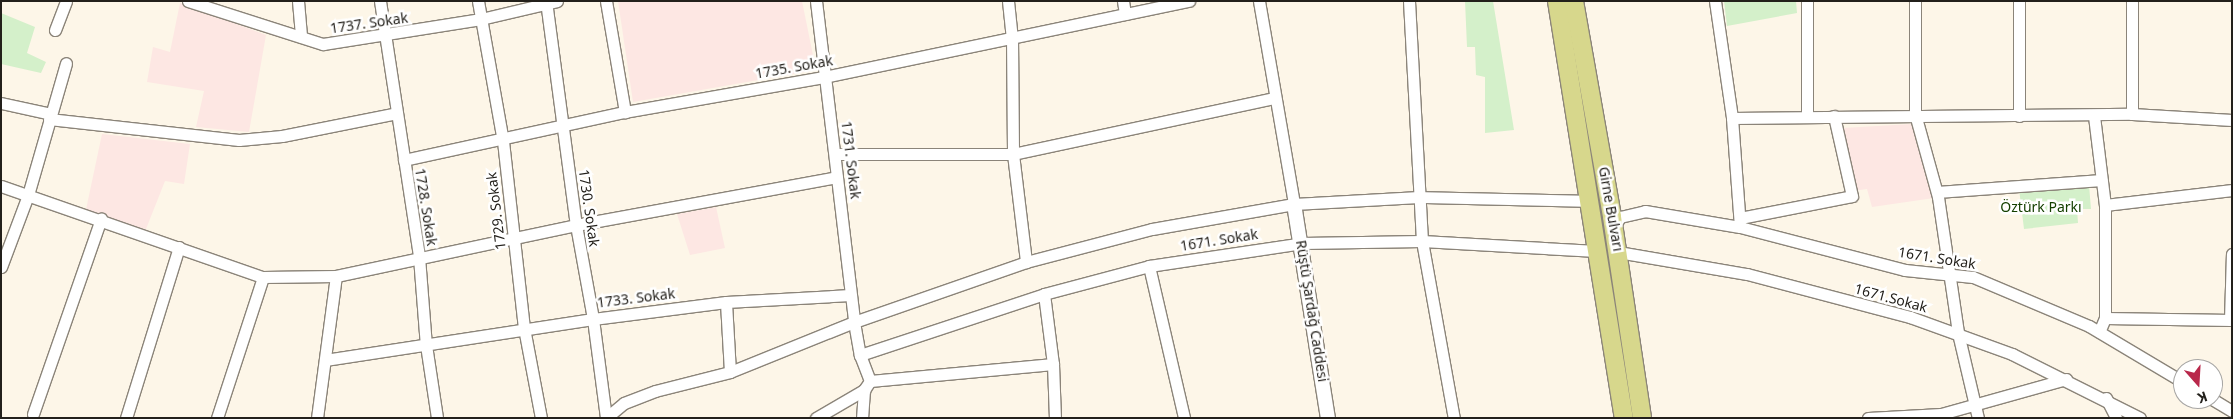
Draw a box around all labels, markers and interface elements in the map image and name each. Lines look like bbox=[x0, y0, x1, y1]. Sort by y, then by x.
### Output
street label: 1737. Sokak bbox=[329, 9, 409, 37]
street label: 1735. Sokak bbox=[754, 52, 834, 82]
street label: 1731. Sokak bbox=[838, 120, 864, 200]
street label: Girne Bulvarı bbox=[1595, 165, 1627, 253]
street label: 1728. Sokak bbox=[412, 167, 440, 247]
street label: 1730. Sokak bbox=[575, 168, 603, 248]
street label: 1729. Sokak bbox=[483, 171, 509, 251]
park label: Öztürk Parkı bbox=[2000, 199, 2082, 215]
street label: 1671. Sokak bbox=[1179, 226, 1259, 254]
street label: Rüştü Şardağ Caddesi bbox=[1292, 239, 1332, 383]
street label: 1671. Sokak bbox=[1897, 244, 1977, 272]
street label: 1671.Sokak bbox=[1853, 280, 1929, 316]
street label: 1733. Sokak bbox=[596, 285, 676, 311]
north arrow bbox=[2173, 359, 2223, 409]
text: K bbox=[2195, 387, 2210, 408]

